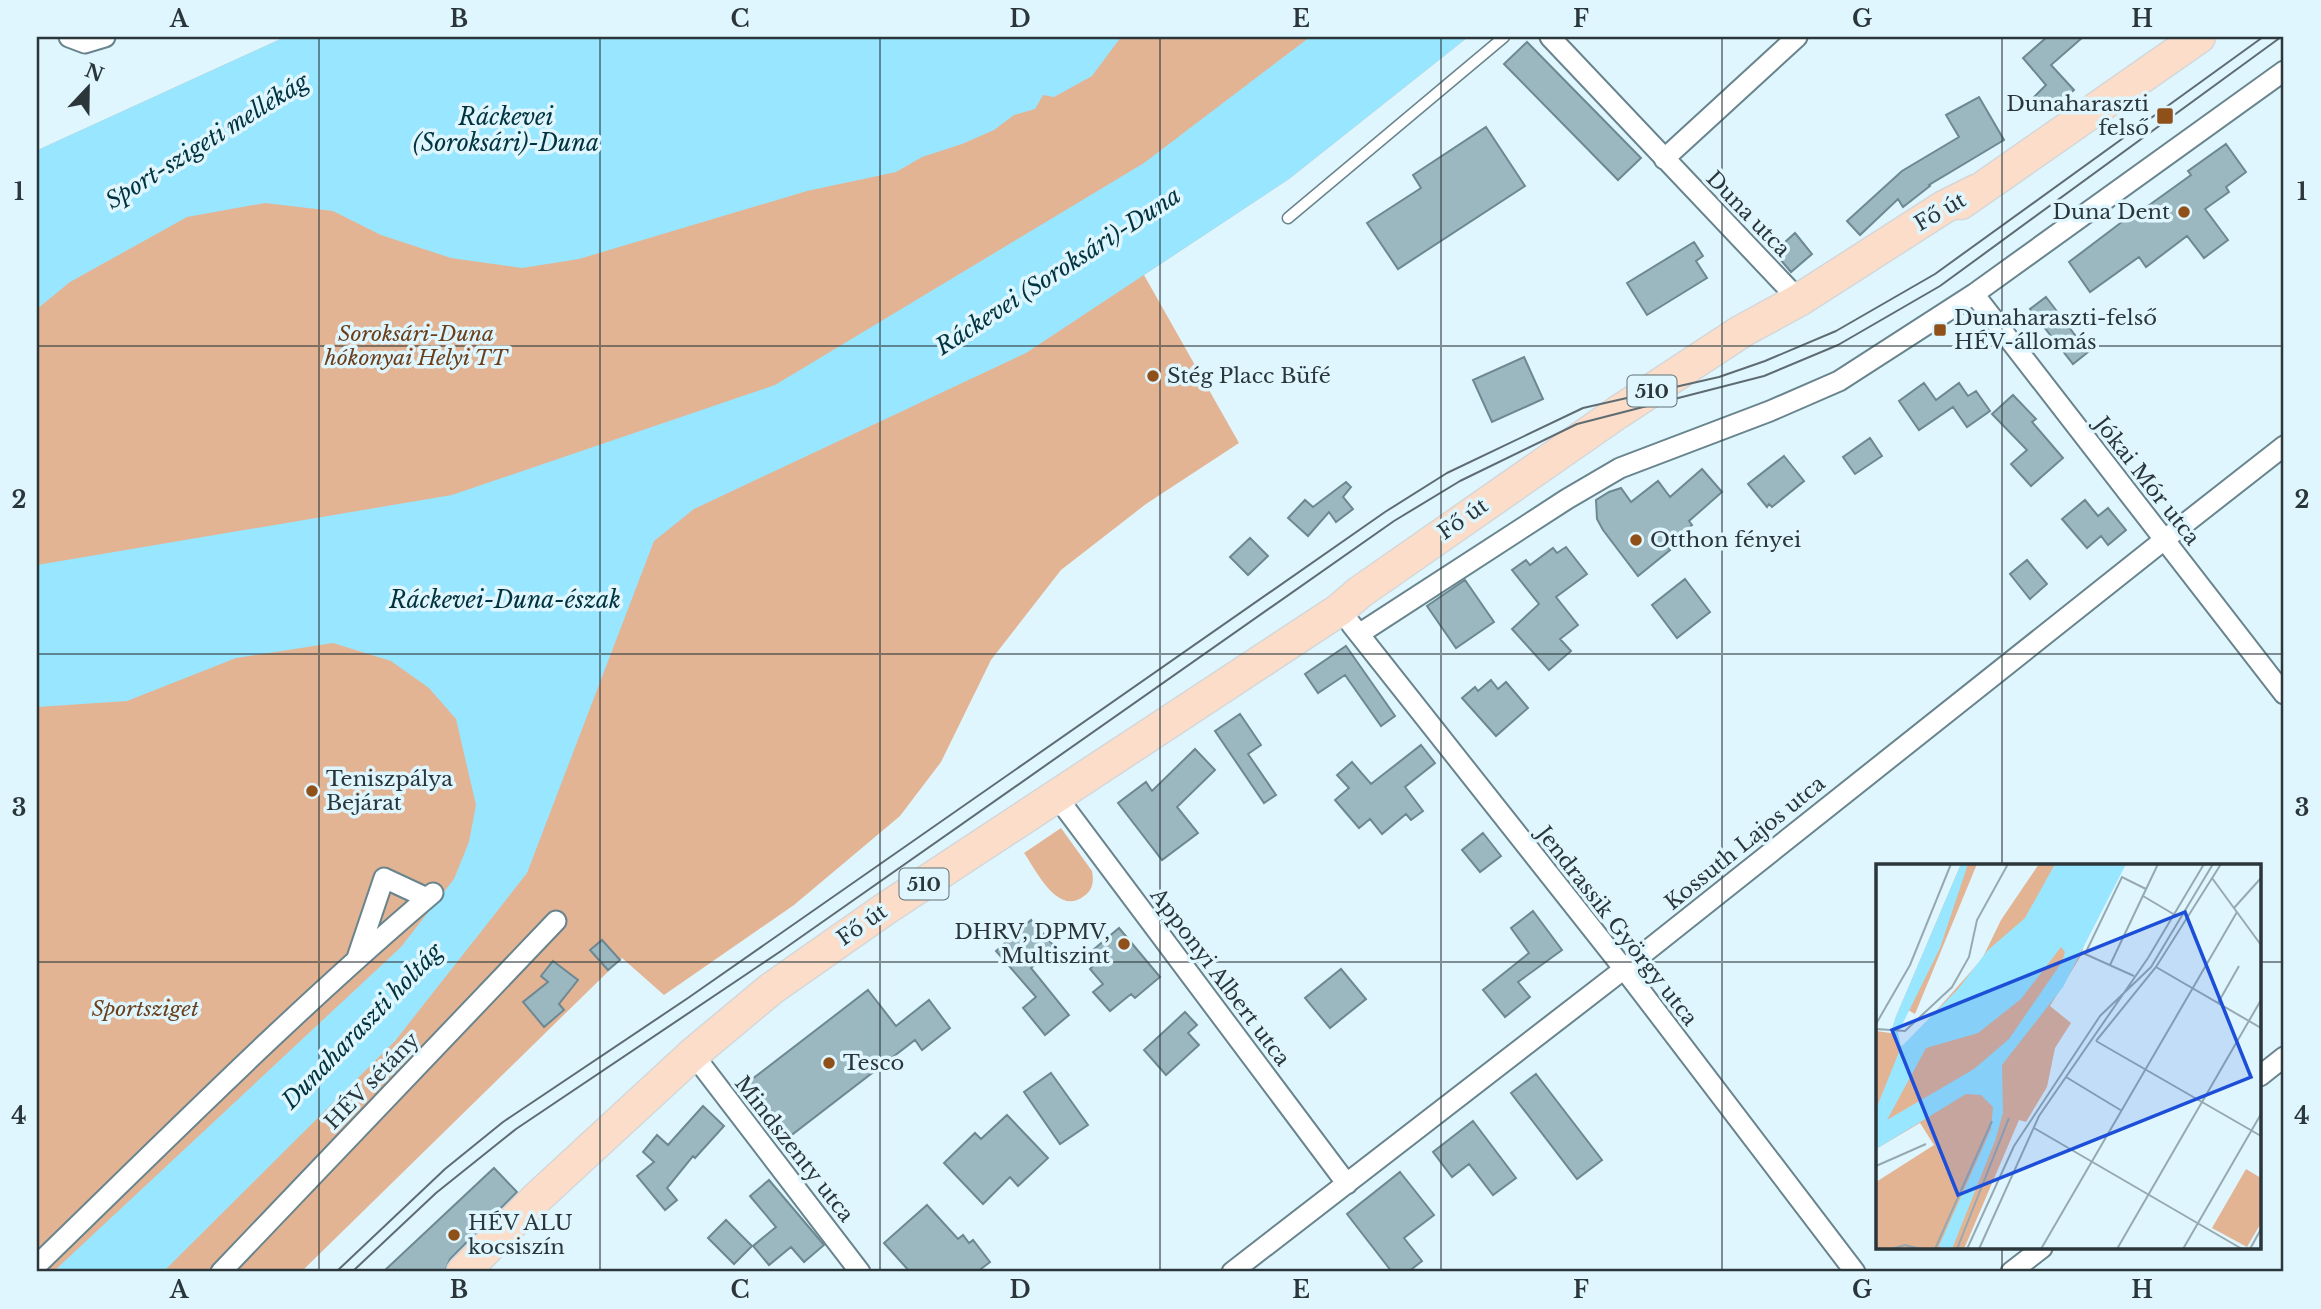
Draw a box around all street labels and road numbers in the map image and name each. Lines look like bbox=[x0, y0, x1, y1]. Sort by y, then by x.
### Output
street label: Duna utca bbox=[1701, 166, 1796, 263]
street label: Fő út bbox=[1910, 187, 1970, 237]
road number: 510 bbox=[1628, 376, 1676, 406]
street label: Jókai Mór utca bbox=[2087, 409, 2205, 551]
street label: Fő út bbox=[1433, 493, 1493, 545]
street label: Kossuth Lajos utca bbox=[1660, 770, 1831, 916]
street label: Jendrassik György utca bbox=[1529, 819, 1703, 1031]
road number: 510 bbox=[900, 869, 948, 900]
street label: Apponyi Albert utca bbox=[1144, 882, 1296, 1071]
street label: Fő út bbox=[832, 899, 892, 951]
street label: HÉV sétány bbox=[319, 1027, 425, 1135]
street label: Mindszenty utca bbox=[729, 1071, 859, 1227]

